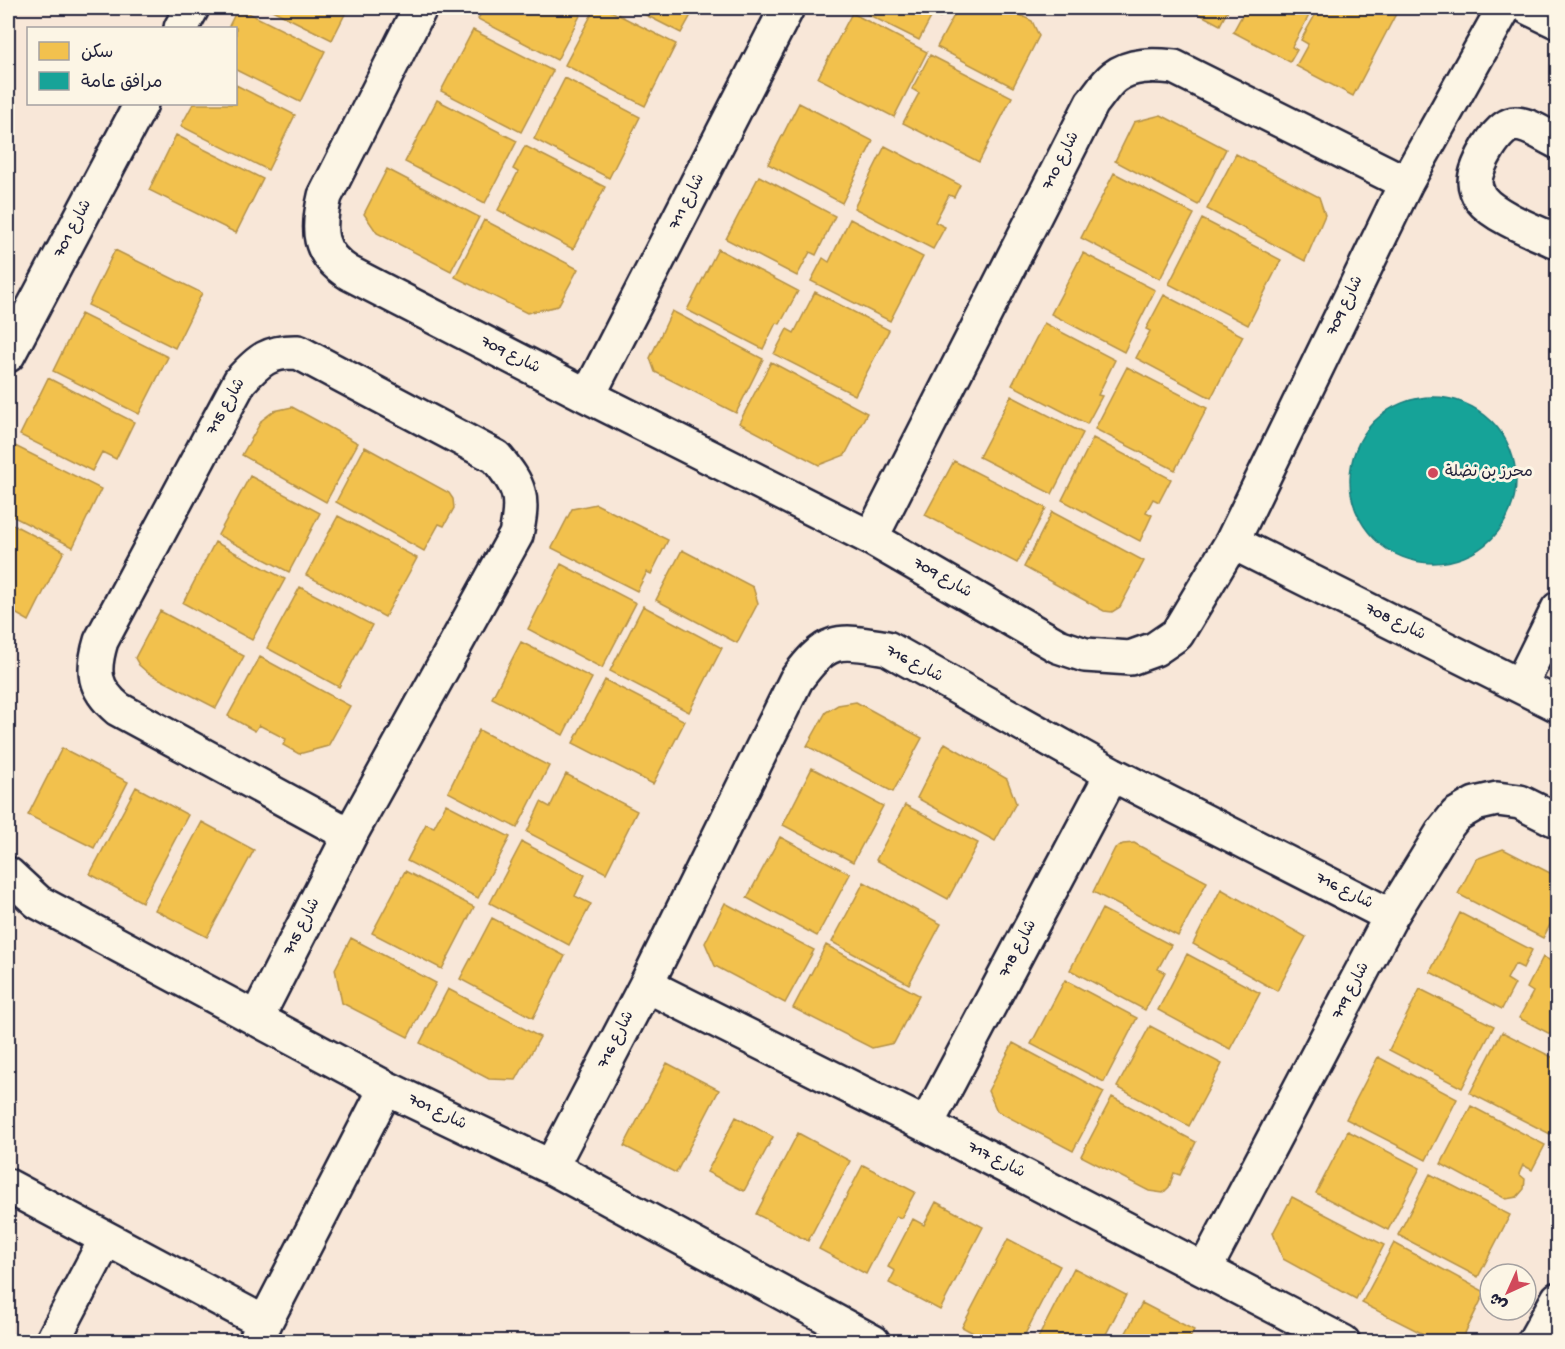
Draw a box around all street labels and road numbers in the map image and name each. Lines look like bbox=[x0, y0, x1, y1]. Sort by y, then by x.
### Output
street label: شارع 710 bbox=[1039, 129, 1085, 194]
street label: شارع 711 bbox=[666, 171, 710, 234]
street label: شارع 701 bbox=[51, 197, 97, 262]
street label: شارع 709 bbox=[1323, 273, 1369, 340]
street label: شارع 709 bbox=[476, 333, 543, 379]
street label: شارع 715 bbox=[203, 376, 251, 439]
street label: شارع 709 bbox=[909, 554, 974, 603]
street label: شارع 708 bbox=[1361, 600, 1428, 646]
street label: شارع 716 bbox=[882, 642, 946, 688]
street label: شارع 716 bbox=[1311, 869, 1376, 914]
street label: شارع 715 bbox=[280, 895, 325, 960]
street label: شارع 718 bbox=[996, 917, 1042, 982]
street label: شارع 719 bbox=[1329, 960, 1375, 1023]
street label: شارع 716 bbox=[594, 1008, 639, 1073]
street label: شارع 701 bbox=[404, 1090, 469, 1135]
street label: شارع 717 bbox=[963, 1138, 1028, 1183]

